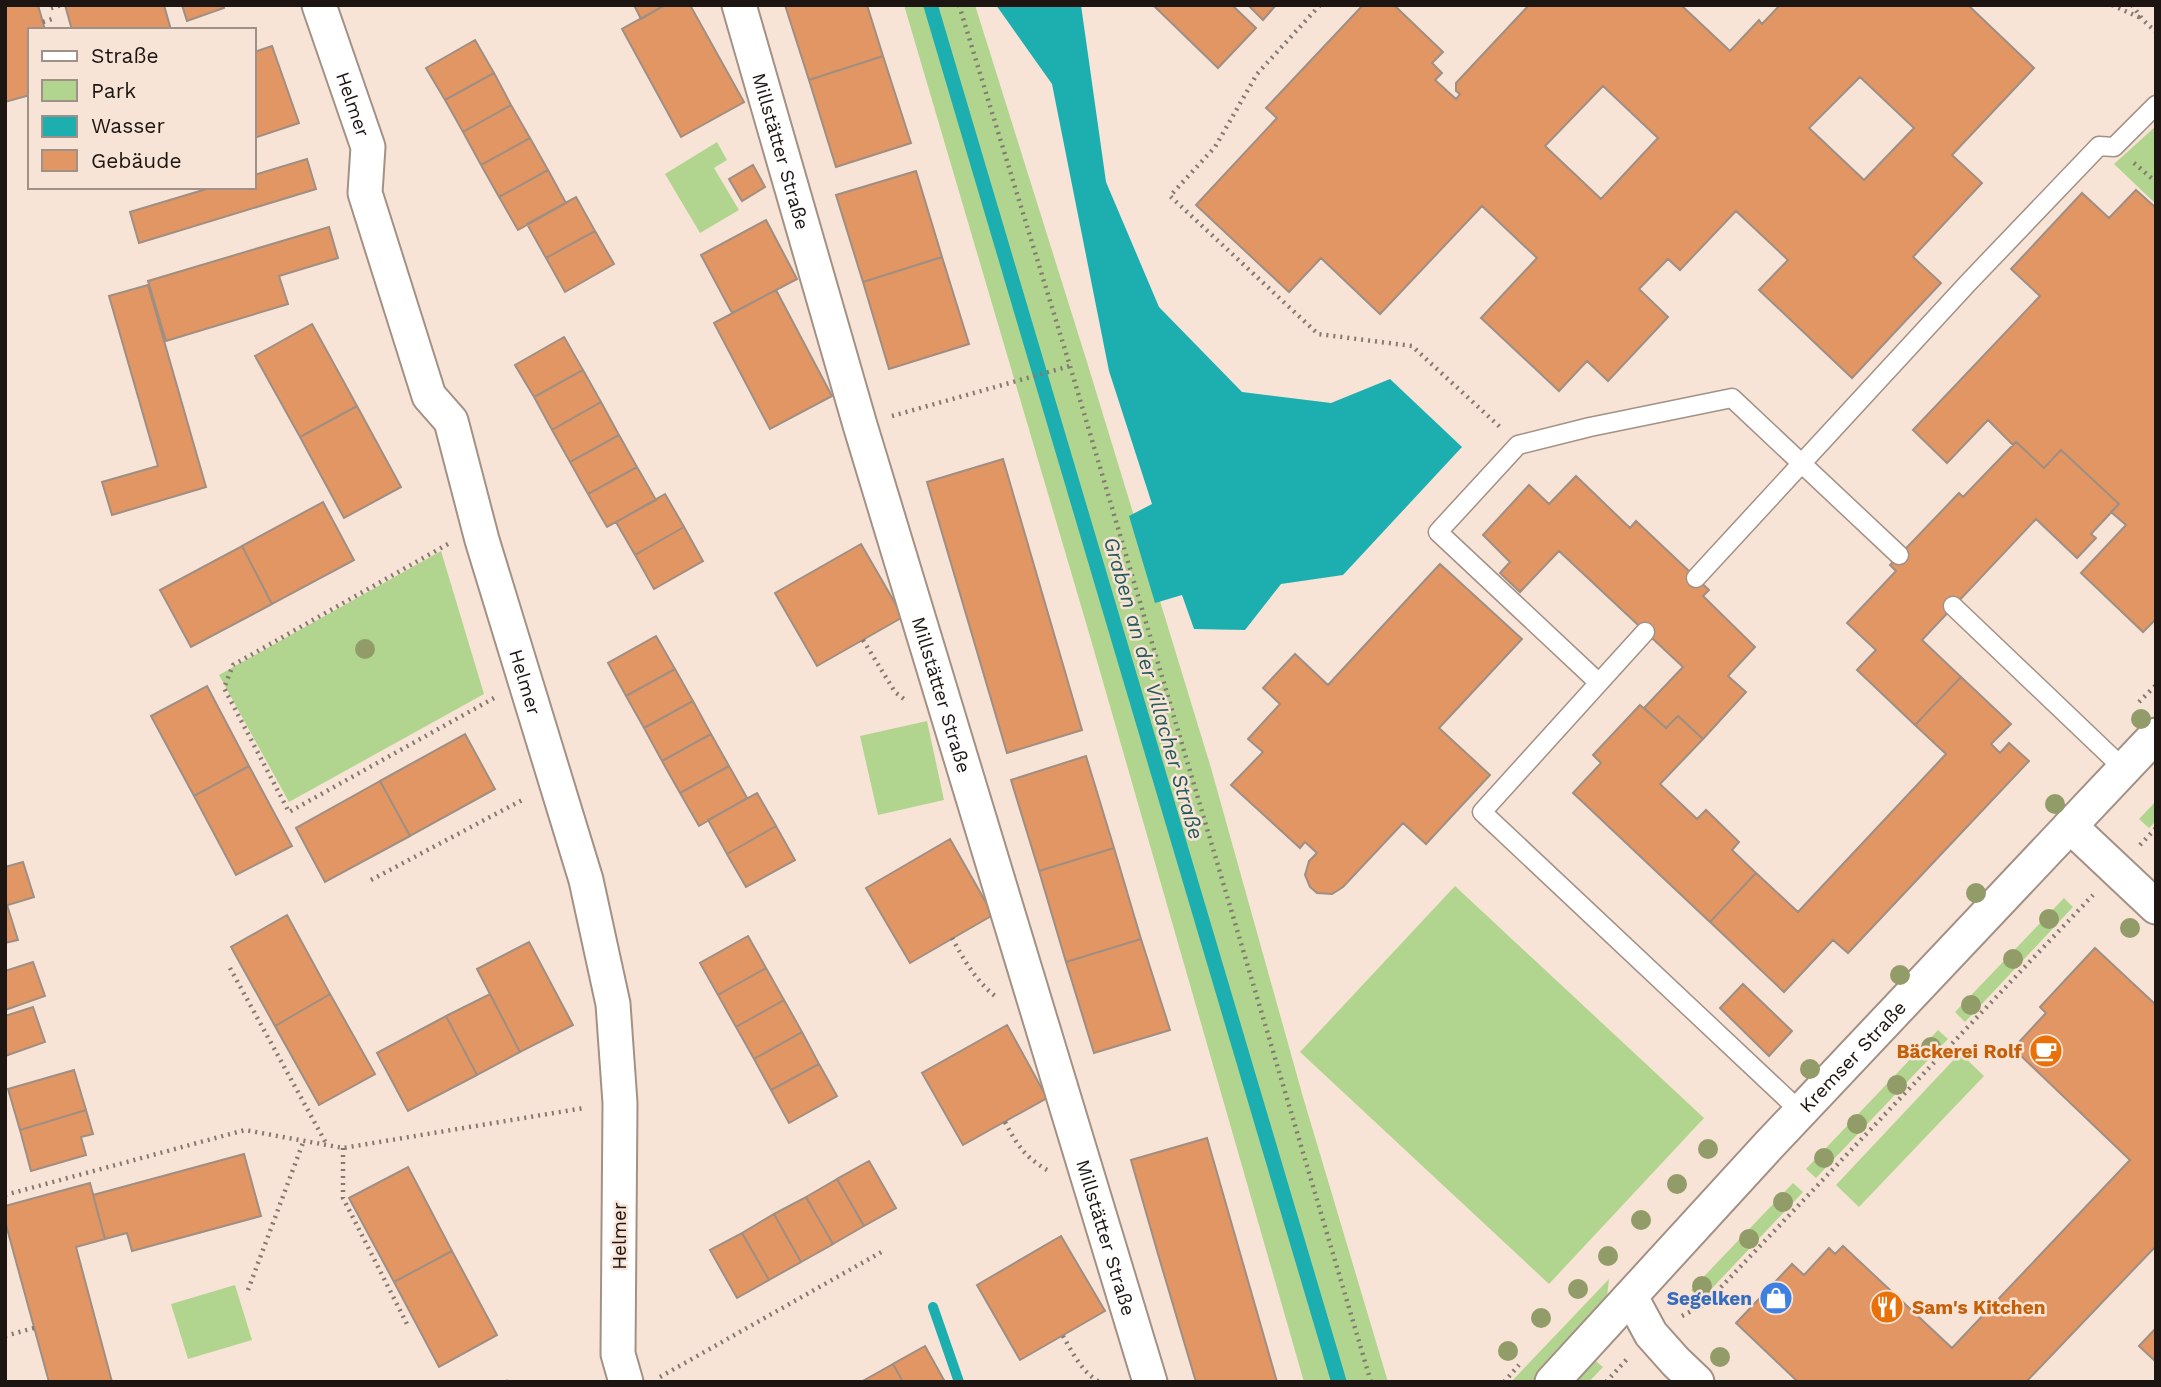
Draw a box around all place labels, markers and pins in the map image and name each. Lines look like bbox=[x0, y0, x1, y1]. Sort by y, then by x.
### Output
cafe icon: Bäckerei Rolf bbox=[2027, 1032, 2065, 1070]
place label: Bäckerei Rolf bbox=[1897, 1040, 2022, 1063]
shop icon: Segelken bbox=[1757, 1279, 1795, 1317]
place label: Segelken bbox=[1667, 1287, 1752, 1310]
restaurant icon: Sam's Kitchen bbox=[1868, 1288, 1906, 1326]
place label: Sam's Kitchen bbox=[1912, 1296, 2045, 1319]

